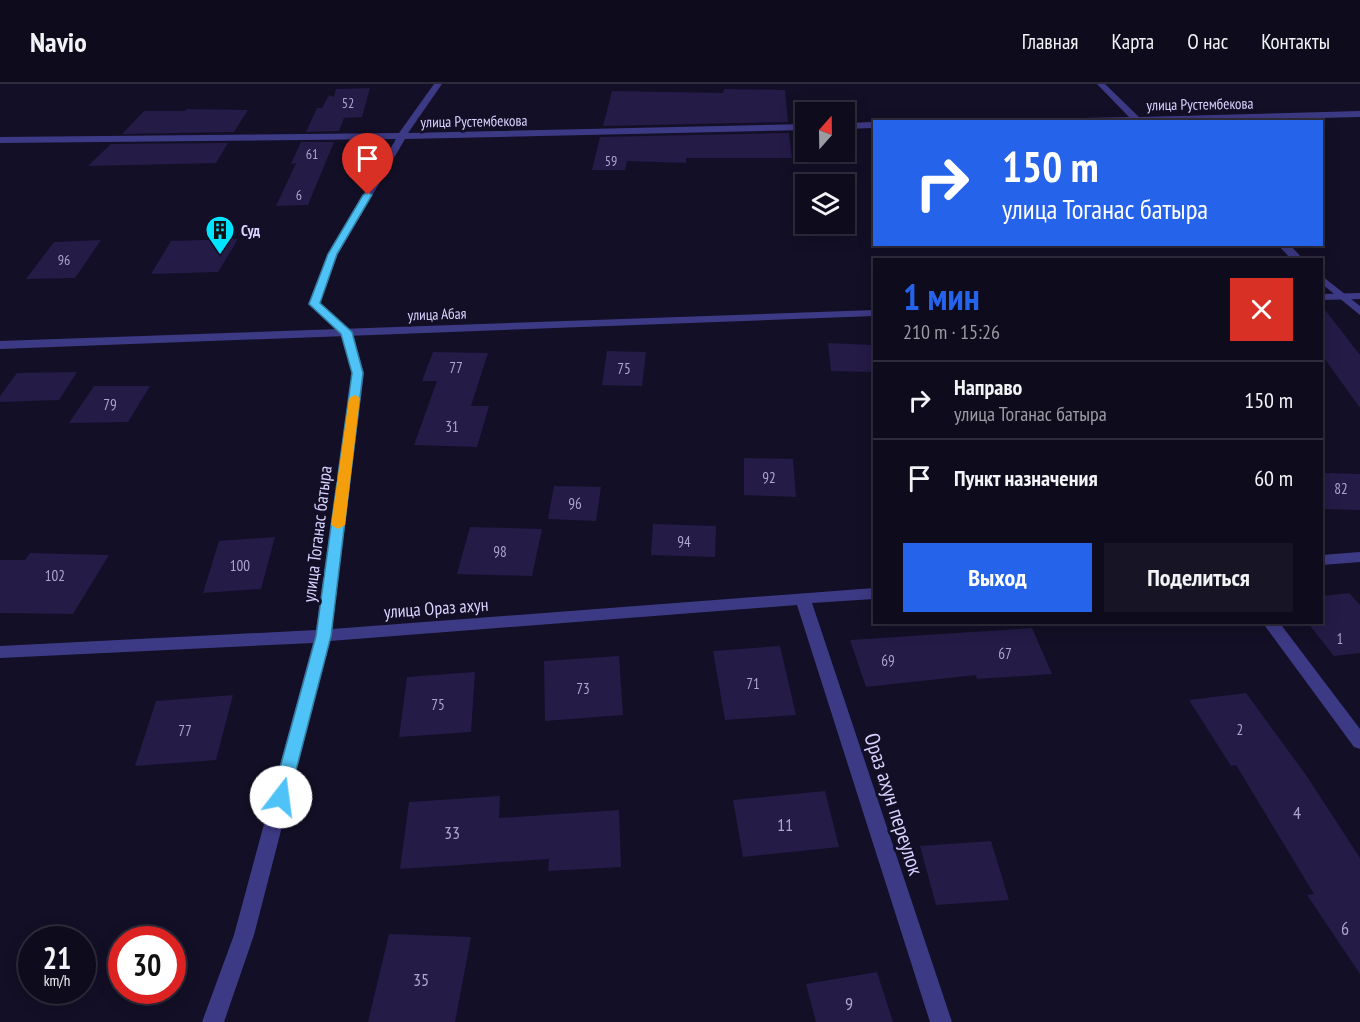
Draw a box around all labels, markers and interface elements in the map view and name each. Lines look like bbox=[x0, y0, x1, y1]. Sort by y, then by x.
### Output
text: Navio bbox=[30, 23, 87, 60]
text: Главная bbox=[1022, 28, 1078, 55]
text: Карта bbox=[1111, 28, 1154, 55]
text: О нас bbox=[1187, 28, 1228, 55]
text: Контакты bbox=[1261, 28, 1330, 55]
house number: 52 bbox=[342, 94, 354, 112]
street label: улица Рустембекова bbox=[1146, 94, 1254, 114]
north arrow bbox=[795, 102, 855, 162]
map controls bbox=[795, 102, 855, 234]
street label: улица Рустембекова bbox=[420, 111, 528, 131]
pin bbox=[342, 133, 393, 195]
text: 150 m bbox=[1002, 139, 1099, 194]
icon: arrive bbox=[351, 142, 384, 175]
icon: right bbox=[903, 144, 981, 222]
house number: 61 bbox=[306, 145, 318, 163]
house number: 59 bbox=[605, 152, 617, 170]
button: layers bbox=[795, 174, 855, 234]
house number: 6 bbox=[296, 186, 302, 204]
text: улица Тоганас батыра bbox=[1002, 192, 1208, 226]
building icon: Суд bbox=[204, 214, 236, 256]
place label: Суд bbox=[241, 221, 260, 240]
house number: 96 bbox=[58, 251, 70, 269]
text: 1 мин bbox=[903, 273, 980, 320]
button: close bbox=[1230, 278, 1293, 341]
street label: улица Абая bbox=[407, 303, 467, 325]
text: 210 m · 15:26 bbox=[903, 319, 1000, 345]
house number: 77 bbox=[449, 358, 463, 377]
house number: 75 bbox=[617, 359, 631, 378]
text: Направо bbox=[954, 373, 1022, 401]
icon: right bbox=[903, 384, 936, 417]
text: 150 m bbox=[1244, 386, 1293, 414]
house number: 79 bbox=[103, 395, 117, 414]
text: улица Тоганас батыра bbox=[954, 401, 1107, 427]
house number: 31 bbox=[445, 417, 459, 436]
icon: arrive bbox=[903, 462, 936, 495]
street label: улица Тоганас батыра bbox=[297, 464, 337, 604]
text: Пункт назначения bbox=[954, 464, 1098, 492]
text: 60 m bbox=[1254, 464, 1293, 492]
house number: 92 bbox=[762, 468, 776, 487]
house number: 82 bbox=[1334, 479, 1348, 498]
house number: 96 bbox=[568, 494, 582, 513]
house number: 94 bbox=[677, 532, 691, 551]
house number: 98 bbox=[493, 542, 507, 561]
button: Выход bbox=[903, 543, 1092, 612]
button: Поделиться bbox=[1104, 543, 1293, 612]
house number: 100 bbox=[230, 556, 250, 575]
house number: 102 bbox=[45, 566, 65, 585]
street label: улица Ораз ахун bbox=[383, 593, 489, 623]
house number: 1 bbox=[1337, 629, 1343, 648]
house number: 67 bbox=[998, 644, 1012, 663]
house number: 69 bbox=[881, 651, 895, 670]
house number: 71 bbox=[746, 674, 760, 693]
house number: 73 bbox=[576, 679, 590, 698]
house number: 75 bbox=[431, 695, 445, 714]
house number: 2 bbox=[1237, 720, 1243, 739]
house number: 77 bbox=[178, 721, 192, 740]
street label: Ораз ахун переулок bbox=[858, 730, 930, 878]
position arrow bbox=[249, 765, 313, 829]
house number: 4 bbox=[1293, 801, 1301, 824]
house number: 11 bbox=[777, 813, 793, 836]
house number: 33 bbox=[444, 821, 460, 844]
house number: 6 bbox=[1341, 917, 1349, 940]
speed limit sign: 30 bbox=[108, 926, 186, 1004]
text: 21 bbox=[43, 938, 71, 977]
house number: 35 bbox=[413, 968, 429, 991]
text: km/h bbox=[44, 971, 70, 990]
house number: 9 bbox=[845, 992, 853, 1015]

